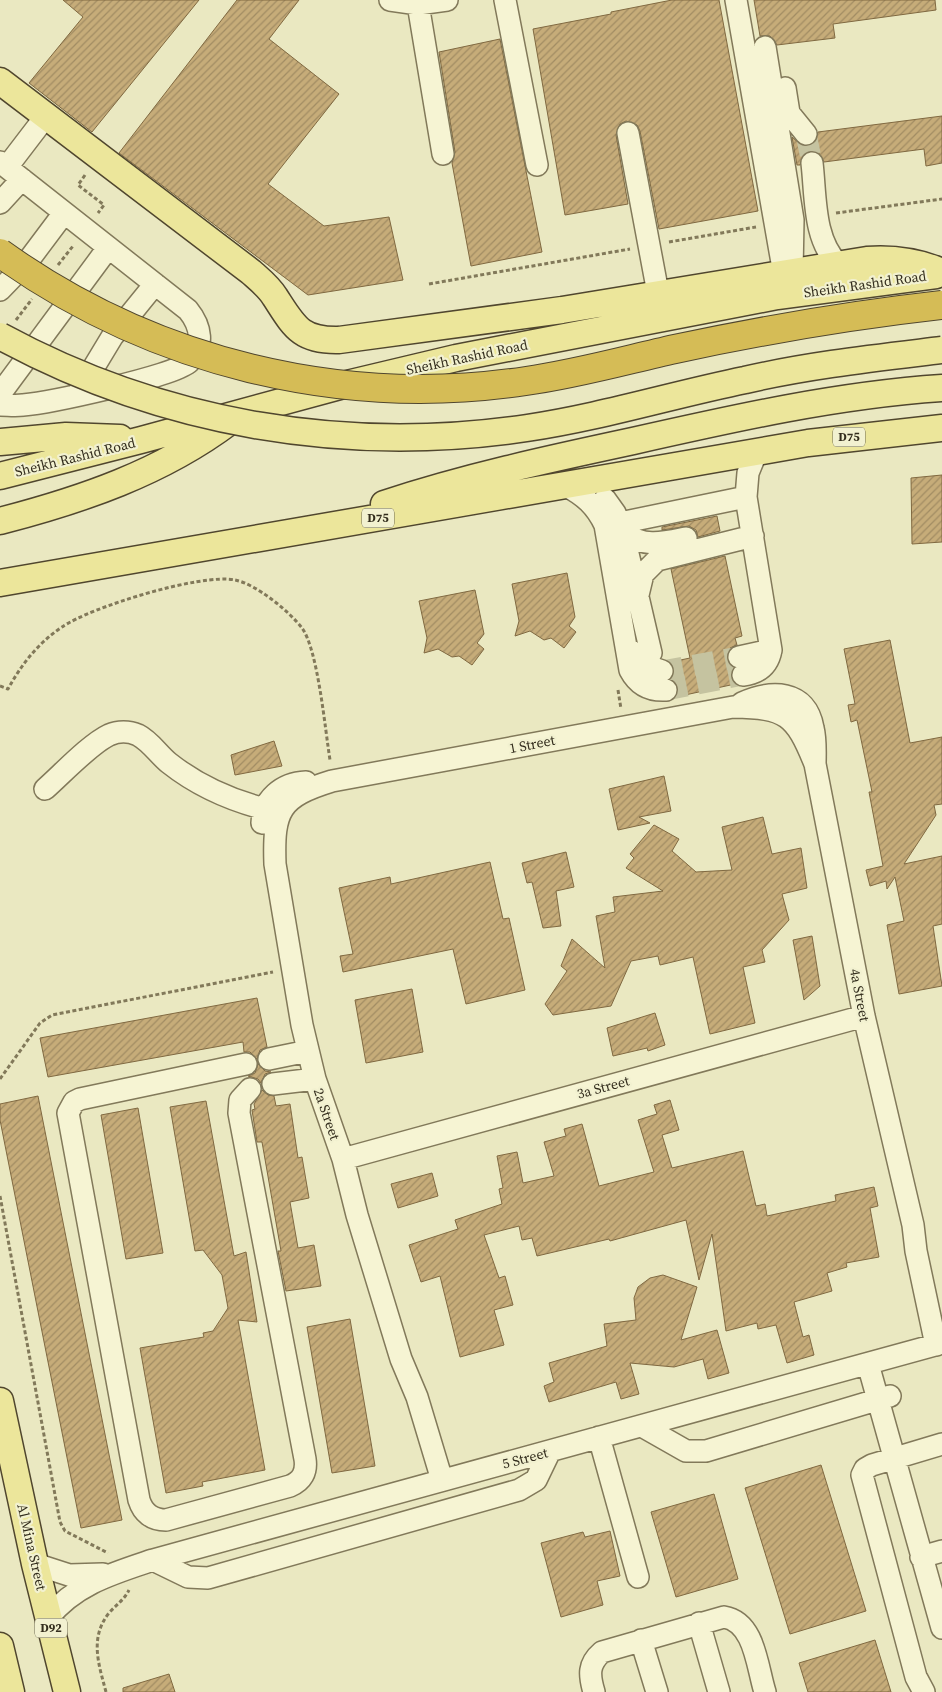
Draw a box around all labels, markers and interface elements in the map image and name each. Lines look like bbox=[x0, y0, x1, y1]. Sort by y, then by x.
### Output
street label: Sheikh Rashid Road bbox=[802, 265, 928, 303]
street label: Sheikh Rashid Road bbox=[404, 334, 530, 380]
road number: D75 bbox=[833, 428, 865, 447]
street label: Sheikh Rashid Road bbox=[13, 432, 138, 482]
road number: D75 bbox=[362, 508, 394, 528]
street label: 1 Street bbox=[507, 730, 557, 758]
street label: 4a Street bbox=[845, 967, 875, 1024]
street label: 3a Street bbox=[575, 1070, 632, 1104]
street label: 2a Street bbox=[309, 1085, 345, 1143]
street label: 5 Street bbox=[500, 1442, 550, 1474]
street label: Al Mina Street bbox=[12, 1502, 52, 1593]
road number: D92 bbox=[35, 1619, 67, 1638]

